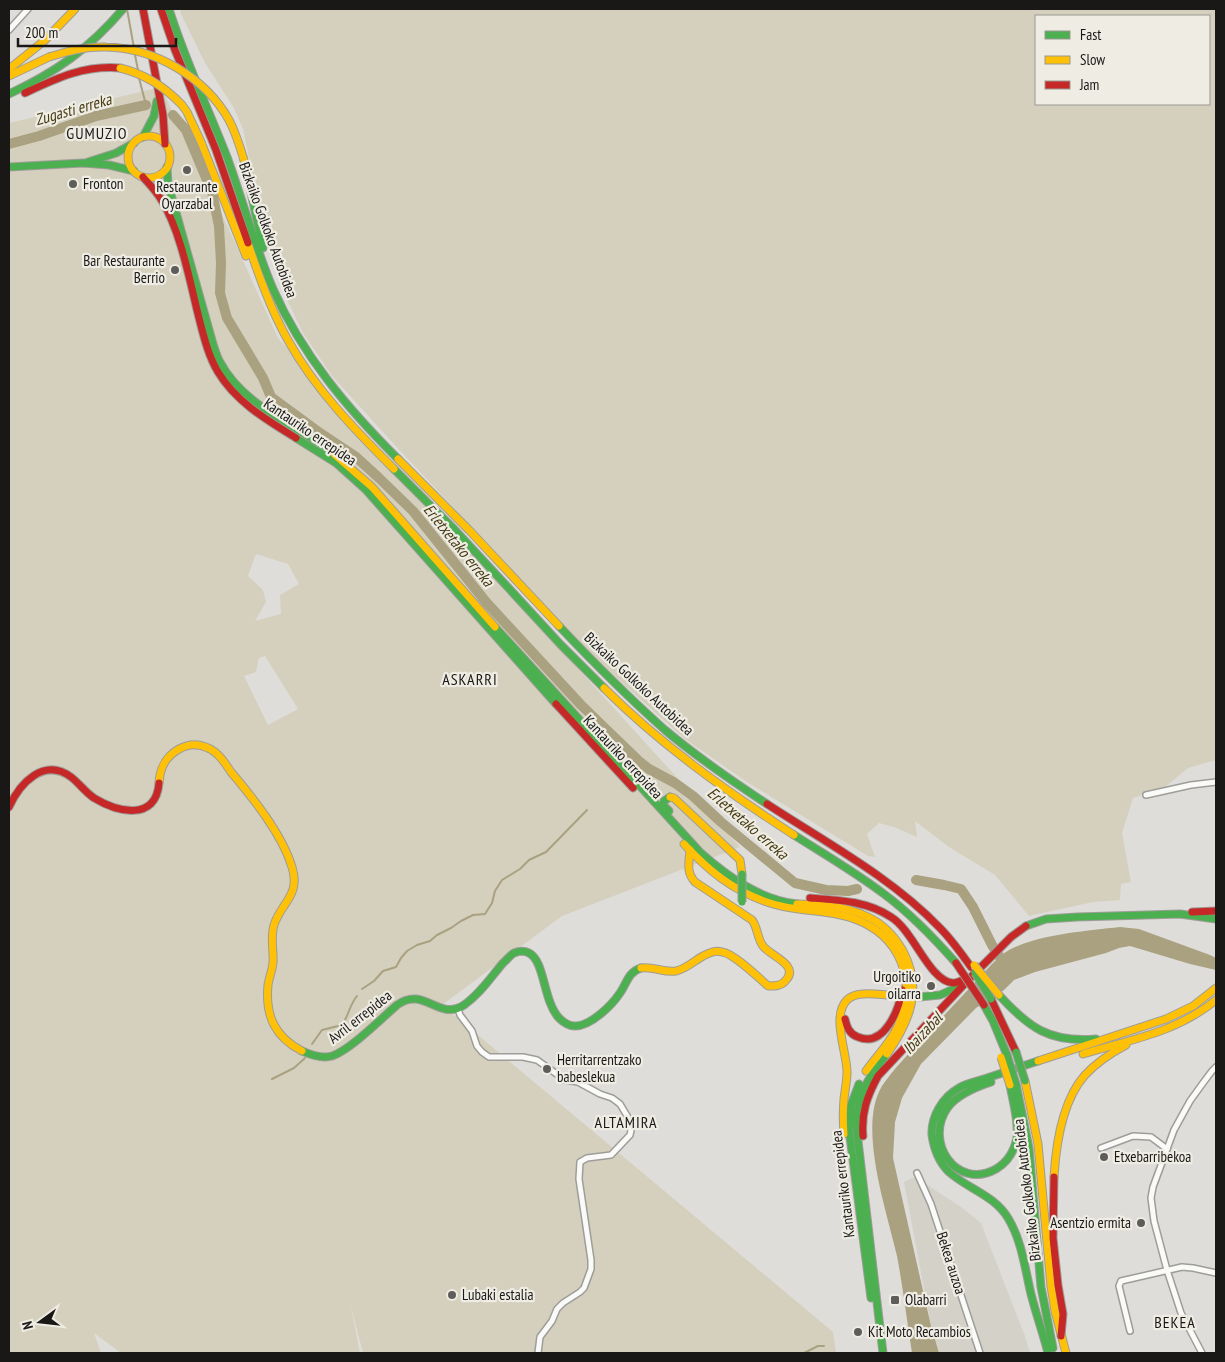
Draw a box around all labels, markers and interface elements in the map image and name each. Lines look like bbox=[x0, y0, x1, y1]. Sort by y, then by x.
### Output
scale bar bbox=[18, 15, 175, 47]
legend bbox=[1035, 15, 1210, 105]
text: 200 m bbox=[25, 23, 58, 42]
text: Fast bbox=[1080, 25, 1101, 44]
text: Slow bbox=[1080, 50, 1105, 69]
text: Jam bbox=[1079, 75, 1099, 94]
water label: Zugasti erreka bbox=[33, 88, 115, 129]
district label: GUMUZIO bbox=[66, 123, 128, 143]
street label: Bizkaiko Golkoko Autobidea bbox=[235, 159, 302, 300]
marker: Restaurante Oyarzabal bbox=[181, 164, 193, 176]
place label: Fronton bbox=[83, 174, 123, 193]
place label: Restaurante Oyarzabal bbox=[156, 177, 218, 213]
marker: Fronton bbox=[67, 178, 79, 190]
place label: Bar Restaurante Berrio bbox=[83, 251, 165, 287]
marker: Bar Restaurante Berrio bbox=[169, 264, 181, 276]
street label: Kantauriko errepidea bbox=[260, 393, 360, 470]
water label: Erletxetako erreka bbox=[420, 500, 499, 592]
street label: Bizkaiko Golkoko Autobidea bbox=[581, 628, 698, 739]
district label: ASKARRI bbox=[442, 669, 498, 689]
street label: Kantauriko errepidea bbox=[580, 711, 667, 803]
water label: Erletxetako erreka bbox=[704, 783, 794, 865]
place label: Urgoitiko oilarra bbox=[873, 967, 921, 1003]
marker: Urgoitiko oilarra bbox=[925, 980, 937, 992]
street label: Avril errepidea bbox=[324, 986, 395, 1047]
water label: Ibaizabal bbox=[898, 1007, 947, 1058]
place label: Herritarrentzako babeslekua bbox=[557, 1050, 642, 1086]
marker: Herritarrentzako babeslekua bbox=[541, 1063, 553, 1075]
district label: ALTAMIRA bbox=[594, 1112, 658, 1132]
street label: Bizkaiko Golkoko Autobidea bbox=[1008, 1118, 1045, 1262]
street label: Kantauriko errepidea bbox=[826, 1129, 859, 1239]
place label: Etxebarribekoa bbox=[1114, 1147, 1191, 1166]
marker: Etxebarribekoa bbox=[1098, 1151, 1110, 1163]
place label: Asentzio ermita bbox=[1050, 1213, 1131, 1232]
marker: Asentzio ermita bbox=[1135, 1217, 1147, 1229]
street label: Bekea auzoa bbox=[932, 1229, 970, 1296]
place label: Lubaki estalia bbox=[462, 1285, 533, 1304]
marker: Lubaki estalia bbox=[446, 1289, 458, 1301]
place label: Olabarri bbox=[905, 1290, 947, 1309]
marker: Olabarri bbox=[889, 1294, 901, 1306]
north arrow bbox=[15, 1297, 65, 1347]
district label: BEKEA bbox=[1154, 1312, 1196, 1332]
text: N bbox=[18, 1319, 37, 1331]
place label: Kit Moto Recambios bbox=[868, 1322, 971, 1341]
marker: Kit Moto Recambios bbox=[852, 1326, 864, 1338]

